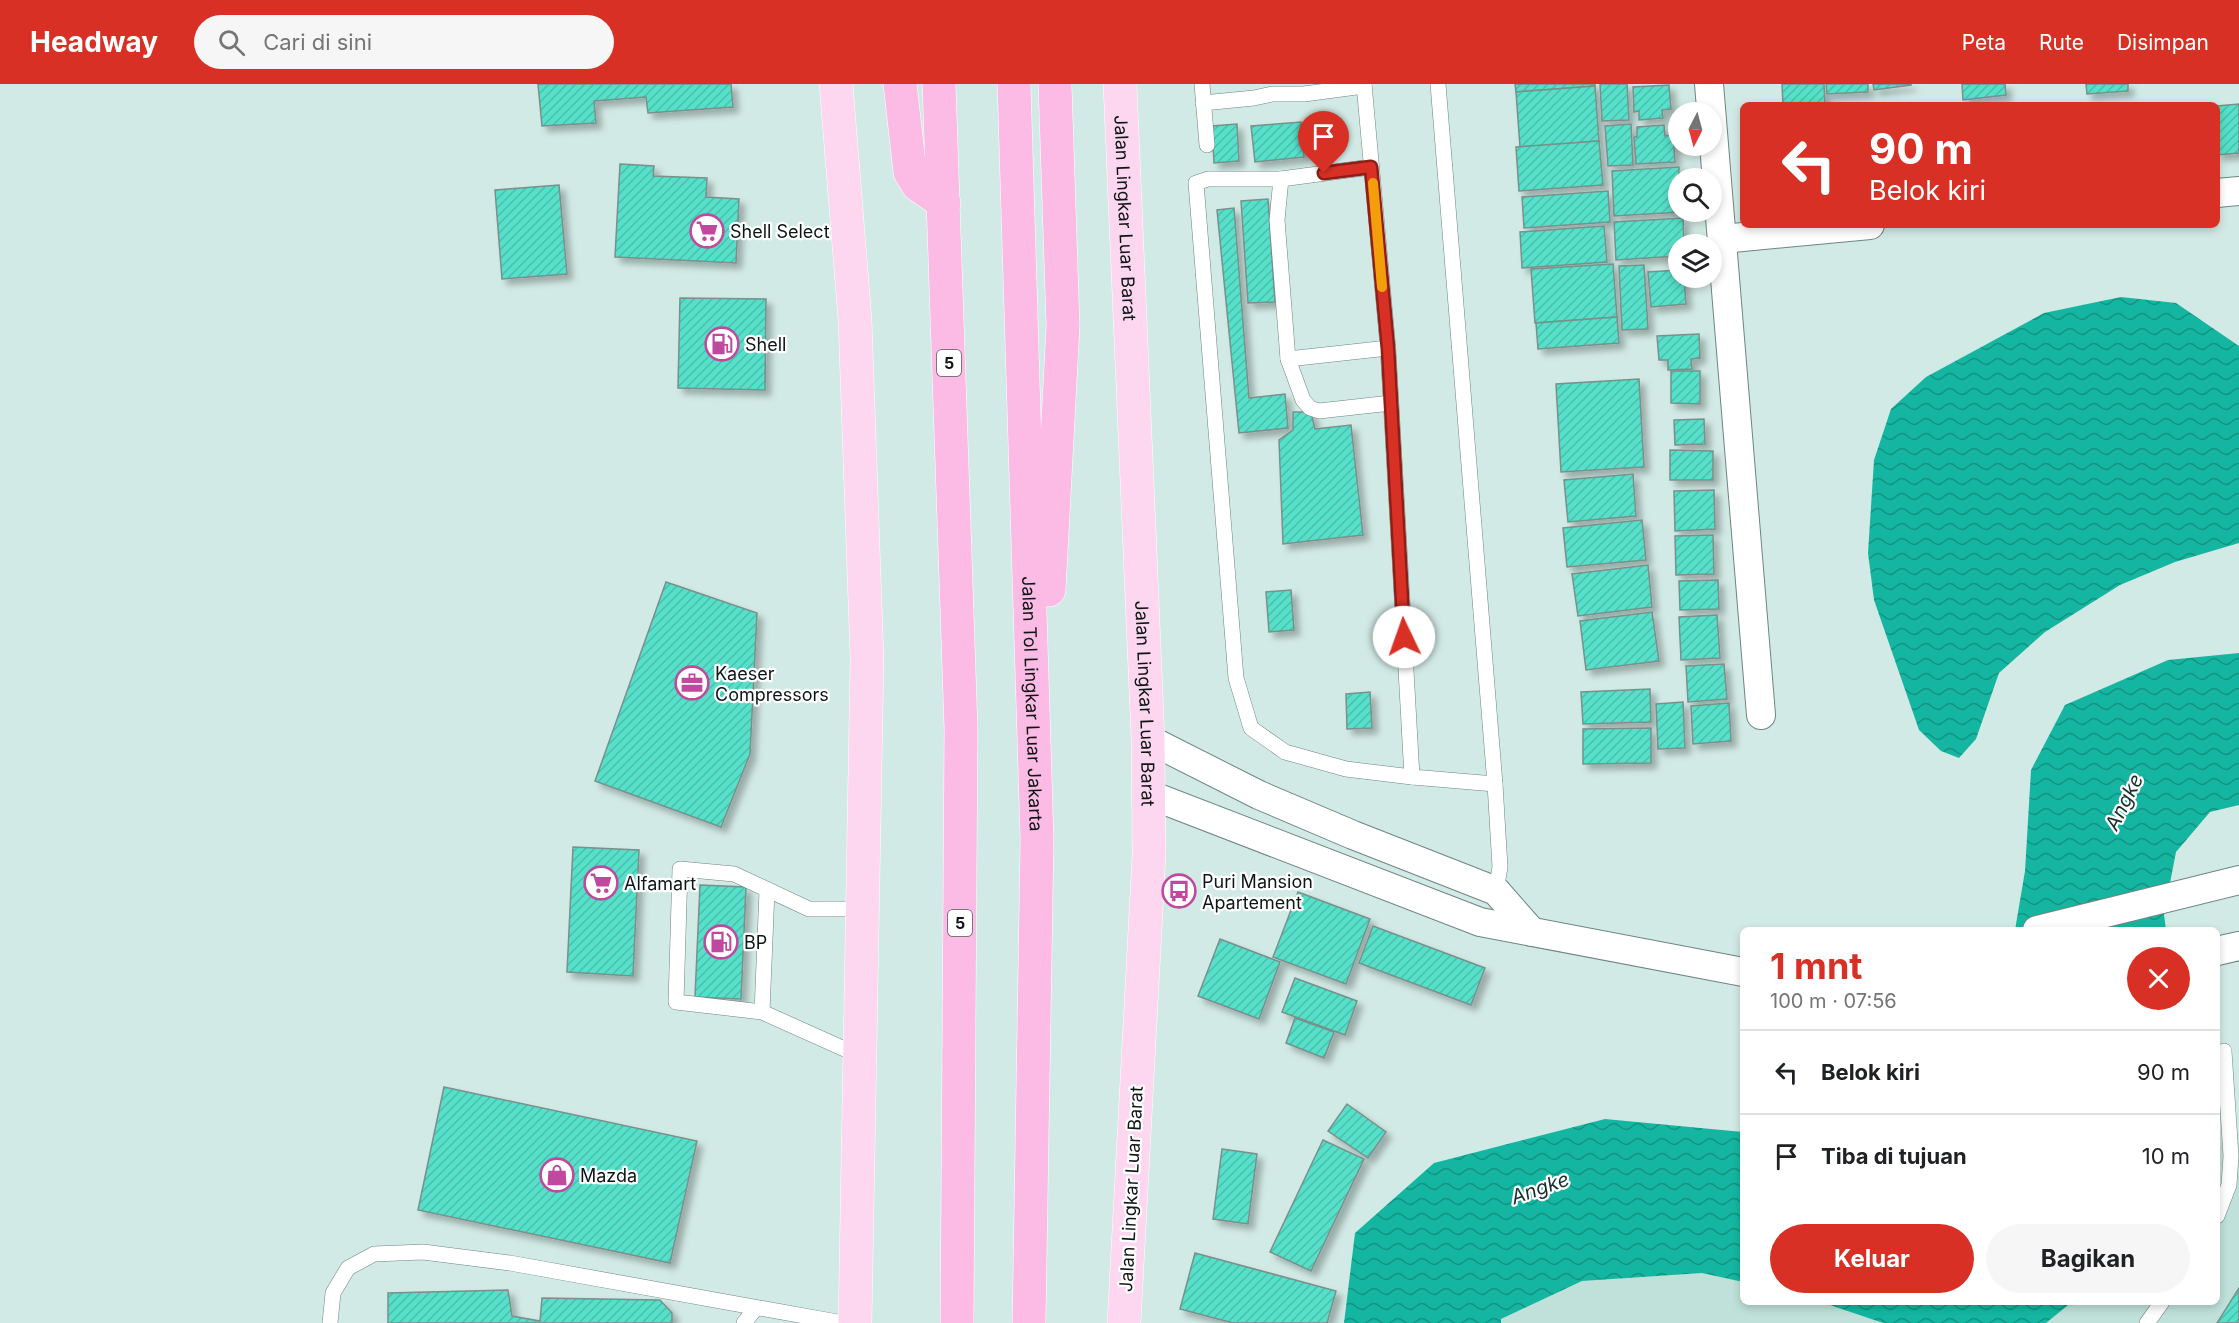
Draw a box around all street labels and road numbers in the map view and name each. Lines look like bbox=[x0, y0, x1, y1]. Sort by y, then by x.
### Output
street label: Jalan Lingkar Luar Barat bbox=[1111, 114, 1141, 321]
road number: 5 bbox=[937, 350, 961, 376]
street label: Jalan Tol Lingkar Luar Jakarta bbox=[1018, 576, 1047, 832]
street label: Jalan Lingkar Luar Barat bbox=[1132, 600, 1159, 807]
road number: 5 bbox=[948, 910, 972, 936]
street label: Jalan Lingkar Luar Barat bbox=[1115, 1085, 1147, 1292]

